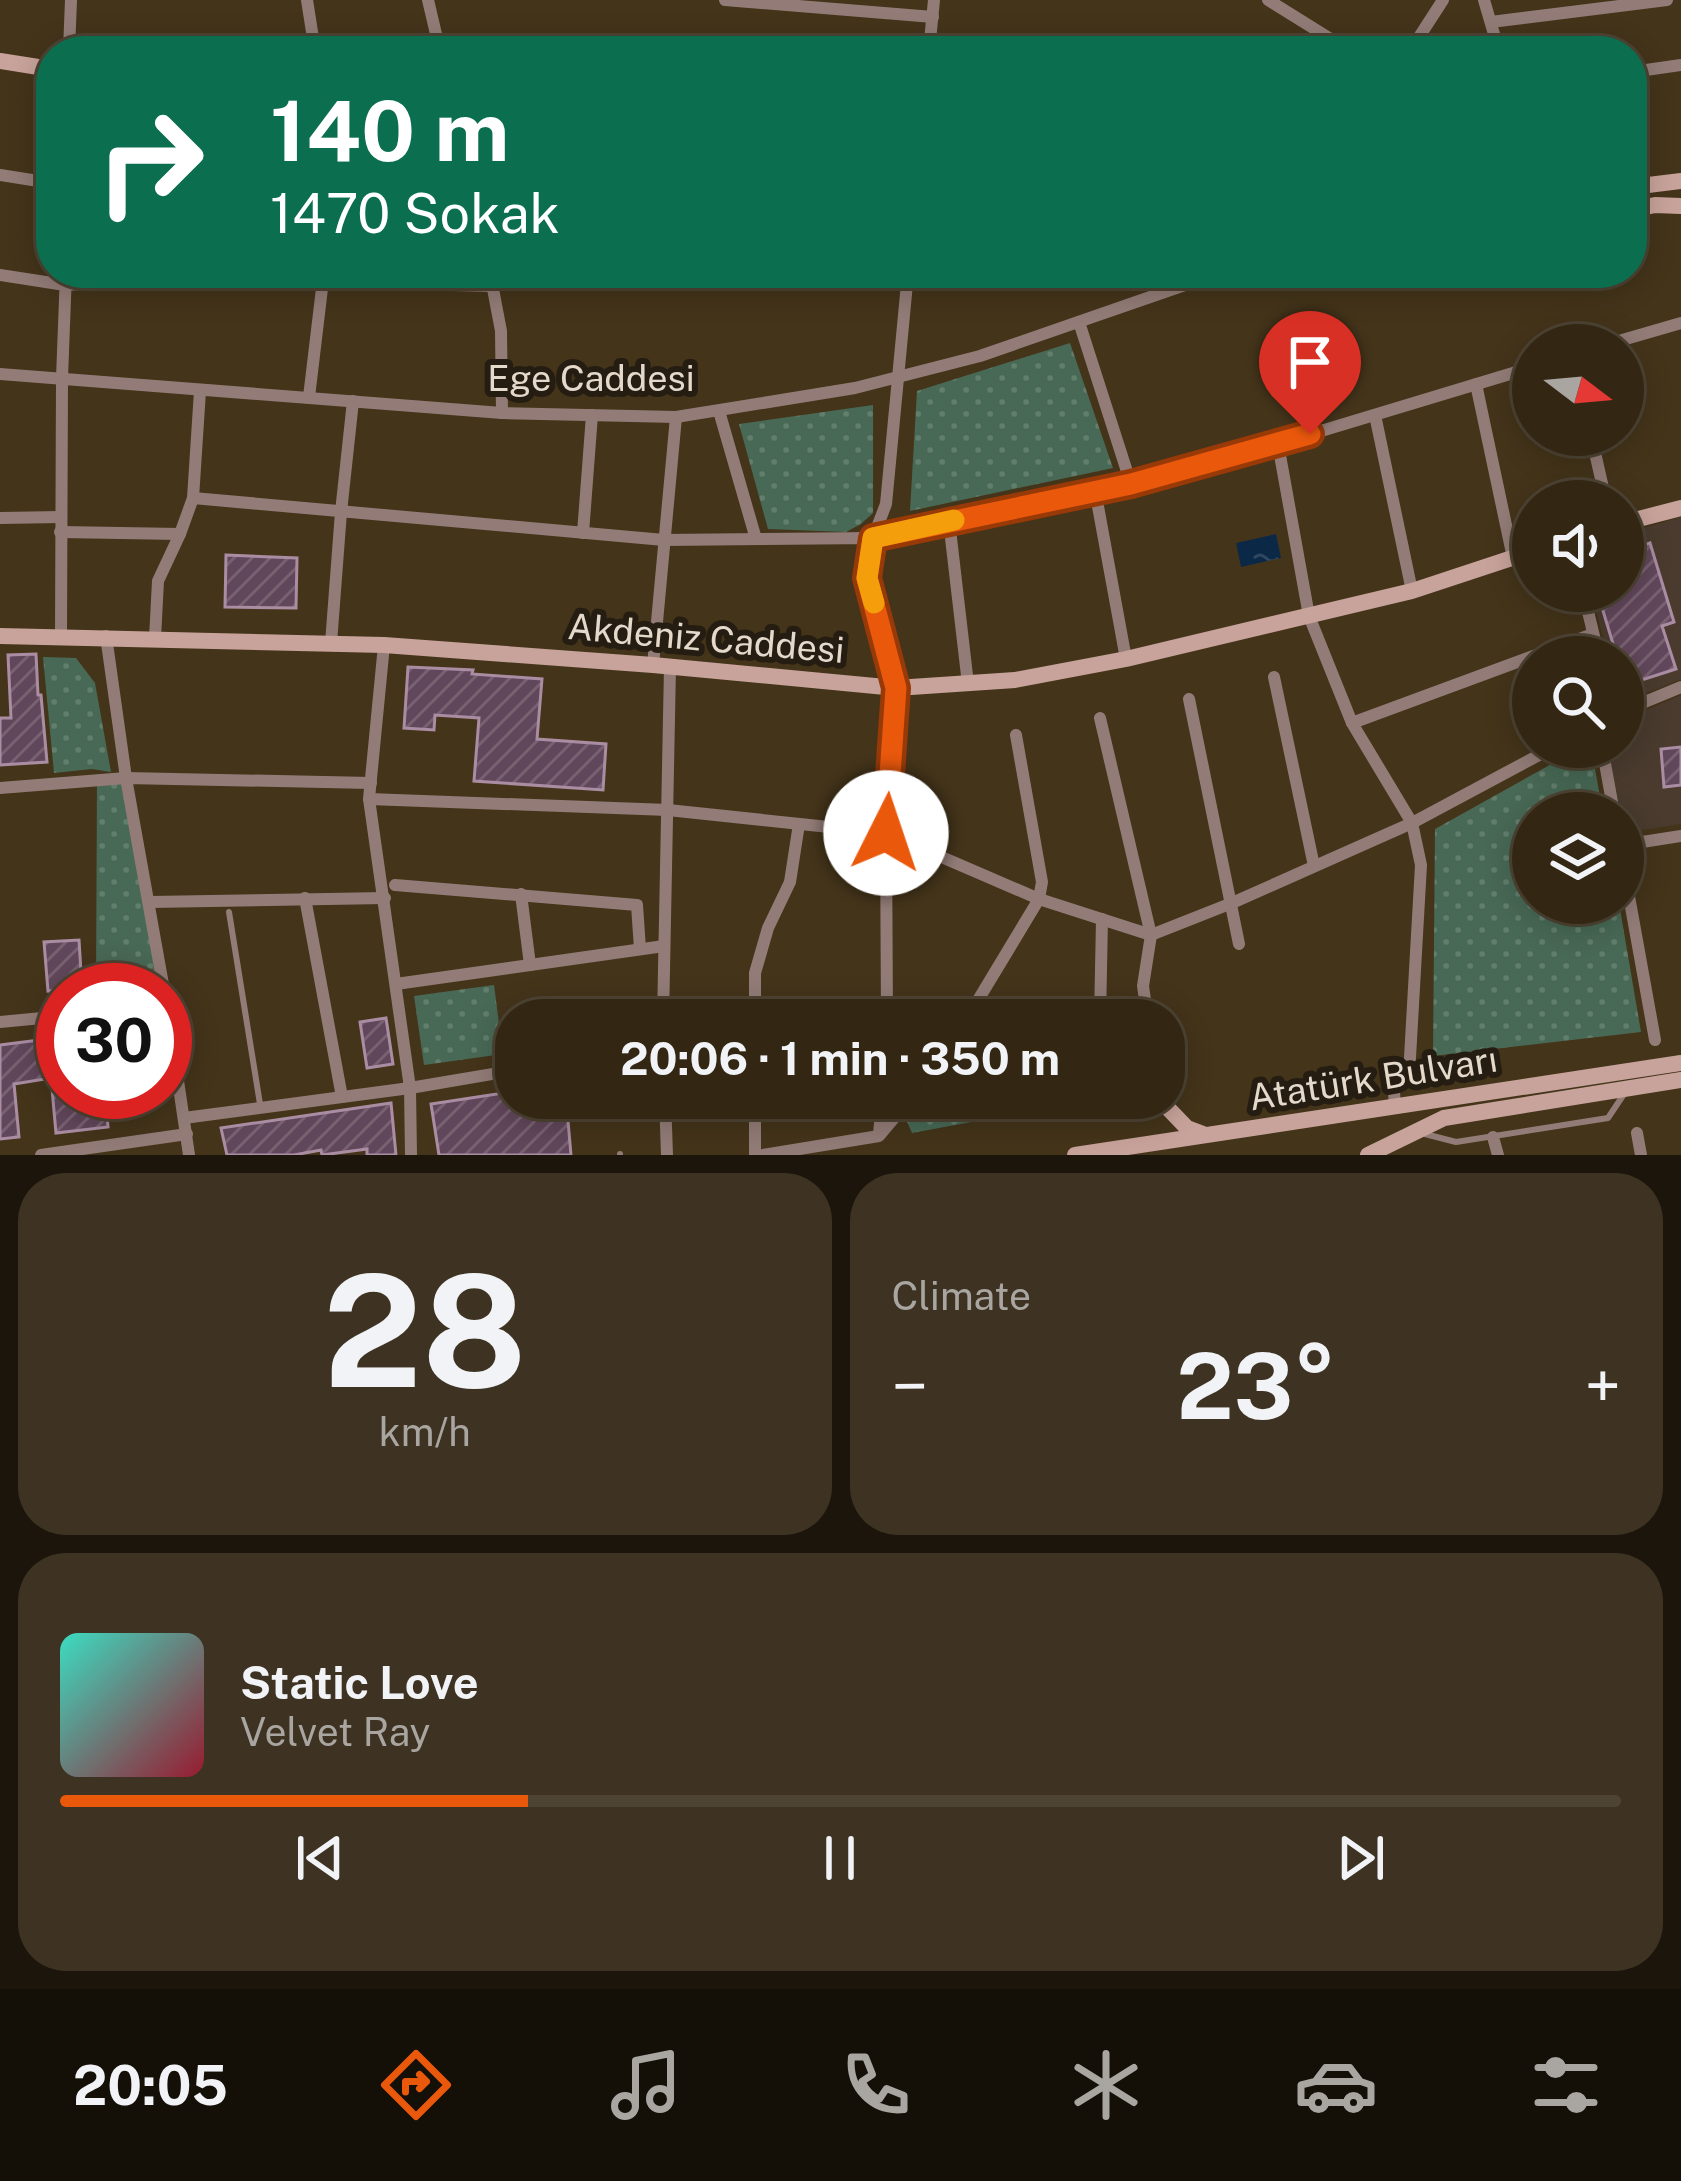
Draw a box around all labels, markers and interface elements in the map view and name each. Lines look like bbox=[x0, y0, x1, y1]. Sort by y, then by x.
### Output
text: 140 m bbox=[270, 81, 509, 180]
icon: right bbox=[72, 84, 228, 240]
text: 1470 Sokak bbox=[270, 182, 560, 245]
pin bbox=[1259, 311, 1361, 434]
north arrow bbox=[1512, 324, 1644, 456]
map controls bbox=[1512, 324, 1644, 924]
icon: arrive bbox=[1277, 329, 1343, 395]
street label: Ege Caddesi bbox=[487, 357, 695, 399]
button: sound bbox=[1512, 480, 1644, 612]
street label: Akdeniz Caddesi bbox=[566, 605, 846, 671]
button: search bbox=[1512, 636, 1644, 768]
position arrow bbox=[823, 770, 949, 896]
button: layers bbox=[1512, 792, 1644, 924]
speed limit sign: 30 bbox=[36, 963, 192, 1119]
text: 20:06 · 1 min · 350 m bbox=[620, 1032, 1060, 1085]
street label: Atatürk Bulvarı bbox=[1246, 1038, 1500, 1118]
text: 28 bbox=[323, 1239, 527, 1422]
text: Climate bbox=[892, 1273, 1031, 1319]
text: 23° bbox=[1176, 1333, 1336, 1439]
text: − bbox=[892, 1347, 928, 1425]
text: + bbox=[1584, 1347, 1621, 1425]
text: km/h bbox=[379, 1409, 471, 1455]
text: Static Love bbox=[240, 1656, 479, 1709]
text: Velvet Ray bbox=[240, 1709, 430, 1755]
icon: previous bbox=[287, 1825, 353, 1891]
icon: pause bbox=[807, 1825, 873, 1891]
icon: next bbox=[1328, 1825, 1394, 1891]
icon: directions bbox=[374, 2043, 458, 2127]
icon: music bbox=[604, 2043, 688, 2127]
icon: phone bbox=[834, 2043, 918, 2127]
icon: climate bbox=[1064, 2043, 1148, 2127]
icon: car bbox=[1294, 2043, 1378, 2127]
icon: filters bbox=[1524, 2043, 1608, 2127]
text: 20:05 bbox=[73, 2054, 228, 2117]

